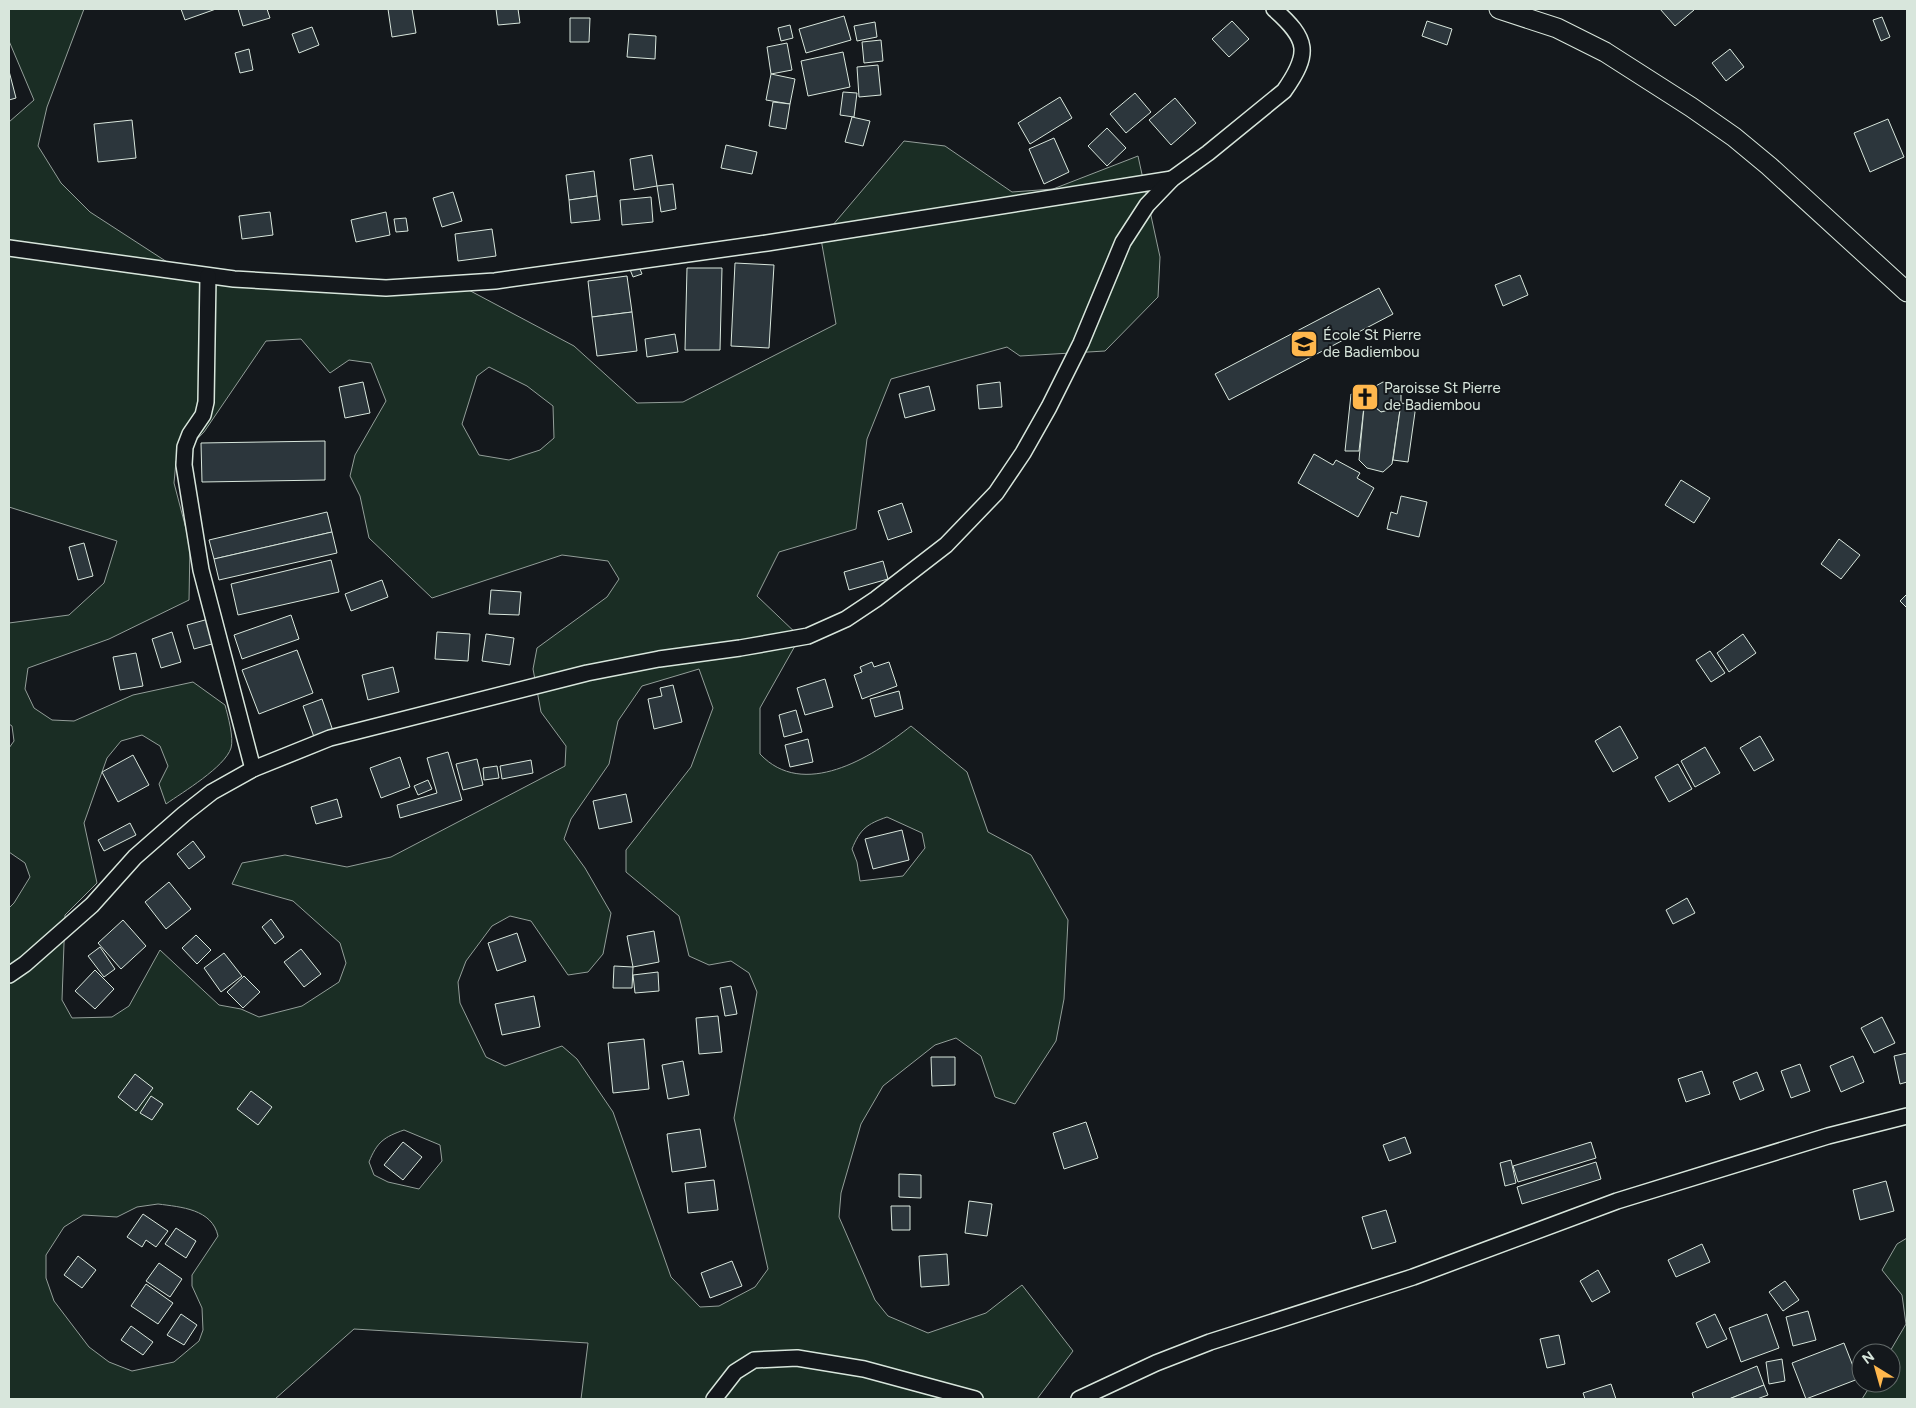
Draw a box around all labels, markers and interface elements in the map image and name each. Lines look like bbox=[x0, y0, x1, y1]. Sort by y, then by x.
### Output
place label: École St Pierre de Badiembou bbox=[1323, 326, 1421, 361]
school or university icon: École St Pierre de Badiembou bbox=[1289, 329, 1319, 359]
place label: Paroisse St Pierre de Badiembou bbox=[1384, 379, 1501, 414]
church icon: Paroisse St Pierre de Badiembou bbox=[1350, 382, 1380, 412]
north arrow bbox=[1851, 1343, 1901, 1393]
text: N bbox=[1859, 1348, 1878, 1368]

